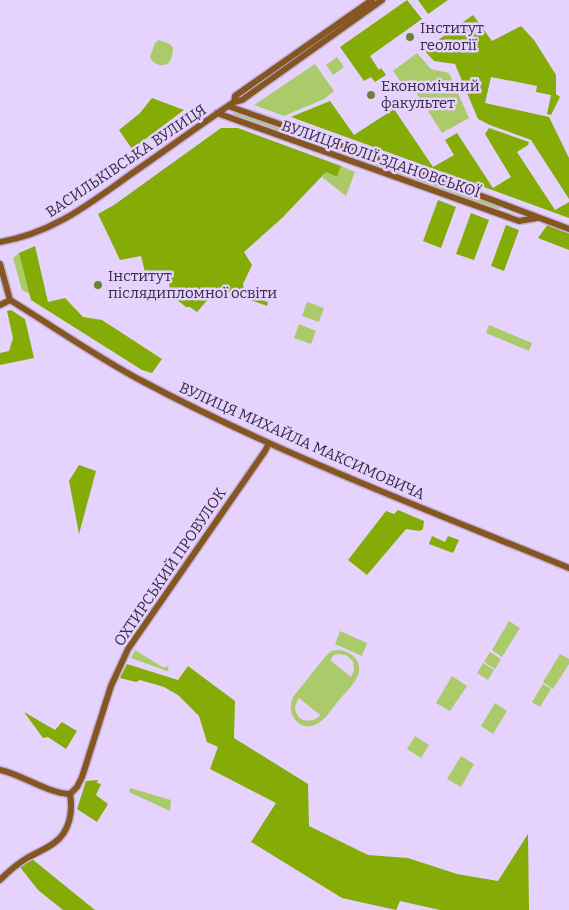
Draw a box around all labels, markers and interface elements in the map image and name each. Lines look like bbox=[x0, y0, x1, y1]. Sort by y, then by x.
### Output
place label: Інститут геології bbox=[420, 19, 484, 54]
marker: Інститут геології bbox=[404, 31, 416, 43]
place label: Економічний факультет bbox=[381, 77, 480, 112]
marker: Економічний факультет bbox=[365, 89, 377, 101]
street label: ВАСИЛЬКІВСЬКА ВУЛИЦЯ bbox=[42, 100, 210, 221]
street label: ВУЛИЦЯ ЮЛІЇ ЗДАНОВСЬКОЇ bbox=[279, 116, 483, 202]
place label: Інститут післядипломної освіти bbox=[108, 267, 277, 302]
marker: Інститут післядипломної освіти bbox=[92, 279, 104, 291]
street label: ВУЛИЦЯ МИХАЙЛА МАКСИМОВИЧА bbox=[176, 379, 428, 504]
street label: ОХТИРСЬКИЙ ПРОВУЛОК bbox=[110, 484, 230, 650]

